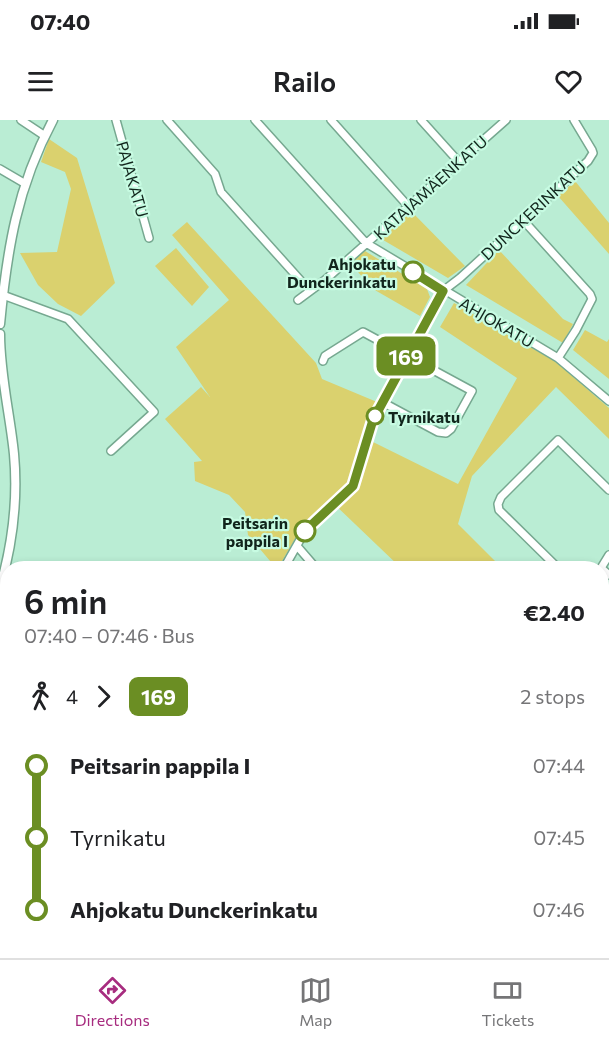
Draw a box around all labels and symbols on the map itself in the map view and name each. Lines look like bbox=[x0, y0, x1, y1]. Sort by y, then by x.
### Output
street label: KATAJAMÄENKATU bbox=[369, 131, 491, 243]
street label: PAJAKATU bbox=[113, 139, 153, 219]
street label: DUNCKERINKATU bbox=[477, 157, 589, 263]
place label: Ahjokatu Dunckerinkatu bbox=[287, 254, 396, 291]
marker: Ahjokatu Dunckerinkatu bbox=[402, 261, 424, 283]
street label: AHJOKATU bbox=[456, 293, 538, 351]
line badge: 169 bbox=[372, 336, 440, 376]
marker: Tyrnikatu bbox=[366, 407, 384, 425]
place label: Tyrnikatu bbox=[388, 407, 460, 426]
place label: Peitsarin pappila I bbox=[222, 513, 288, 550]
marker: Peitsarin pappila I bbox=[294, 520, 316, 542]

